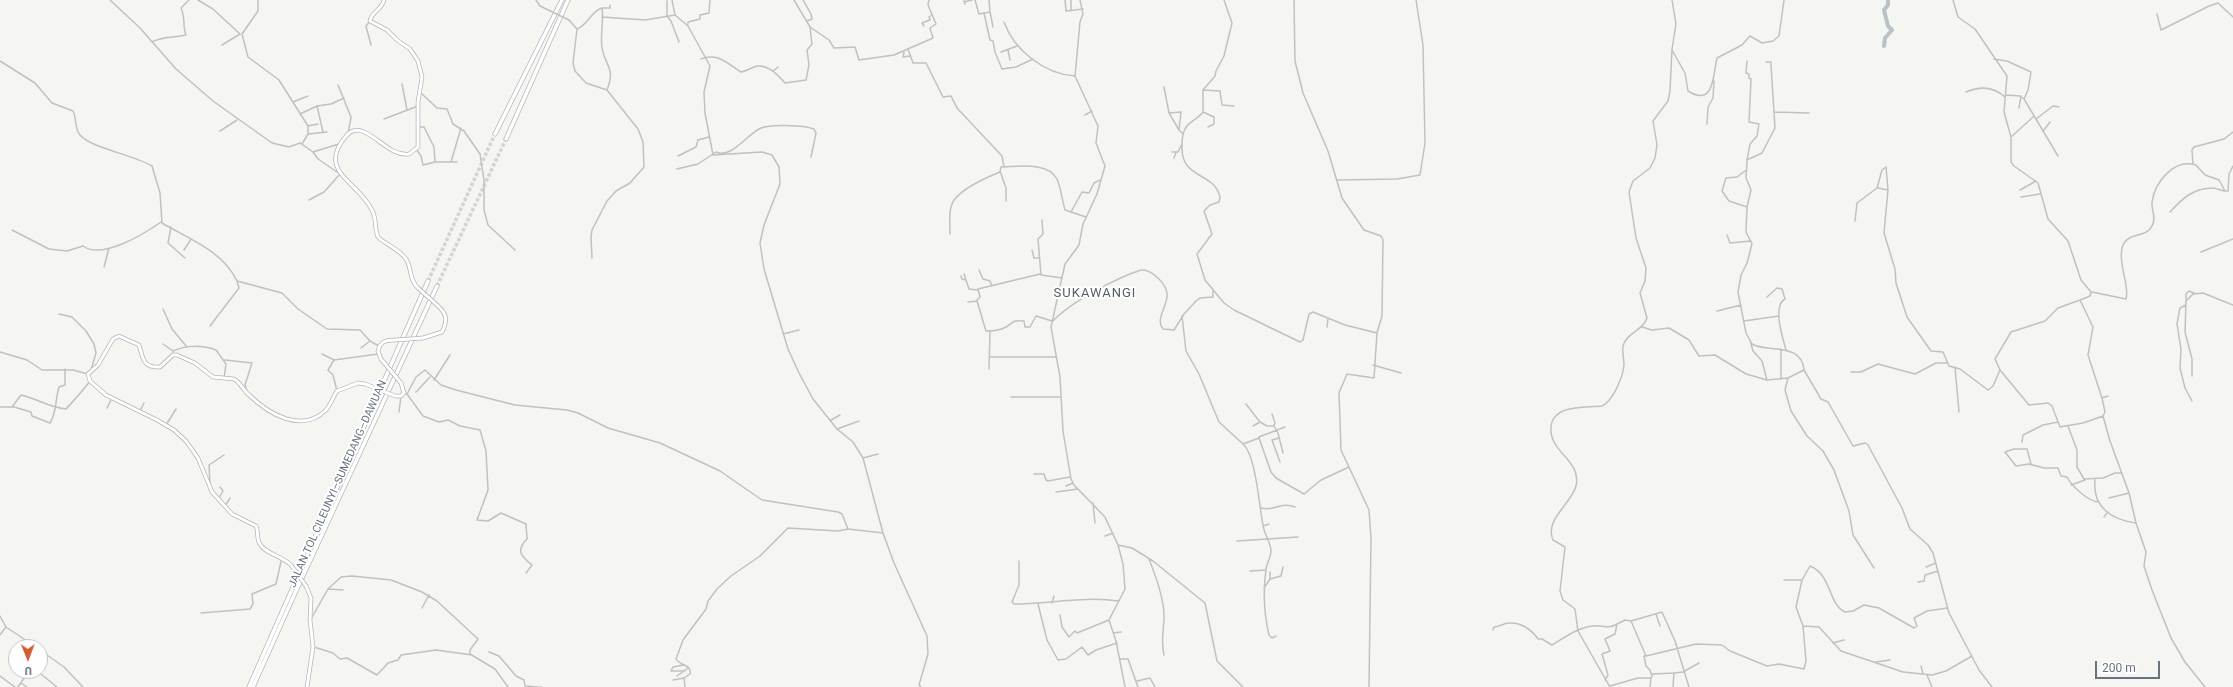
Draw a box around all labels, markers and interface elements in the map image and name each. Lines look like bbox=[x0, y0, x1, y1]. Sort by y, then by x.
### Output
district label: SUKAWANGI bbox=[1054, 286, 1136, 302]
street label: JALAN TOL CILEUNYI–SUMEDANG–DAWUAN bbox=[286, 378, 390, 590]
north arrow bbox=[8, 639, 48, 679]
scale bar bbox=[2097, 653, 2162, 679]
text: 200 m bbox=[2102, 661, 2136, 675]
text: U bbox=[24, 664, 32, 677]

